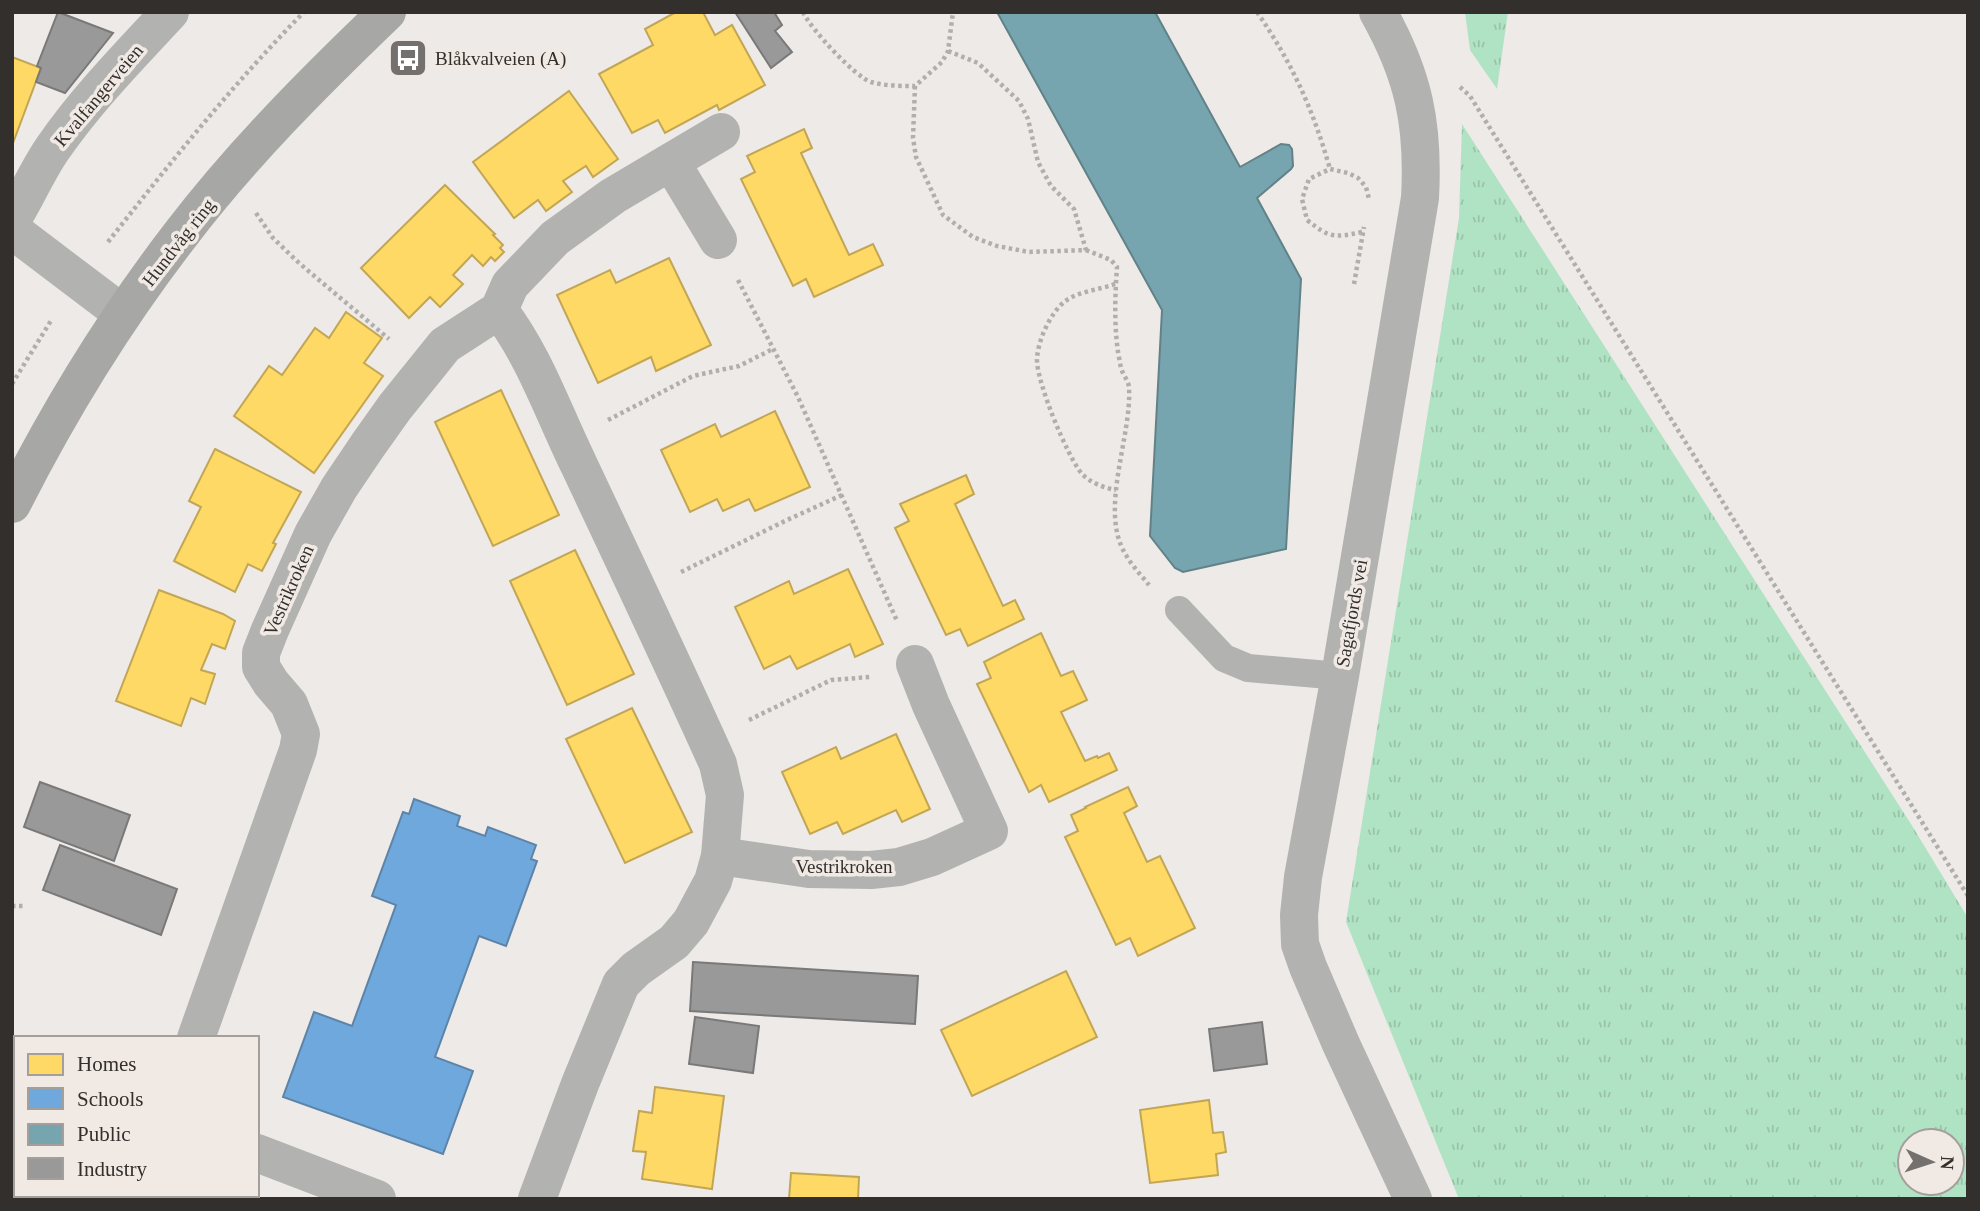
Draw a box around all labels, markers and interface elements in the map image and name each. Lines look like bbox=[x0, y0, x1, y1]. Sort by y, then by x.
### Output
bus stop icon: Blåkvalveien (A) bbox=[387, 37, 429, 79]
street label: Kvalfangerveien bbox=[50, 40, 147, 151]
place label: Blåkvalveien (A) bbox=[435, 48, 566, 70]
street label: Hundvåg ring bbox=[138, 194, 219, 290]
street label: Vestrikroken bbox=[259, 541, 318, 639]
street label: Sagafjords vei bbox=[1332, 557, 1371, 669]
street label: Vestrikroken bbox=[795, 856, 893, 877]
legend bbox=[14, 1036, 259, 1197]
text: Homes bbox=[77, 1052, 137, 1076]
text: Schools bbox=[77, 1087, 144, 1111]
text: Public bbox=[77, 1122, 131, 1146]
north arrow bbox=[1896, 1127, 1966, 1197]
text: N bbox=[1937, 1155, 1958, 1171]
text: Industry bbox=[77, 1157, 147, 1181]

